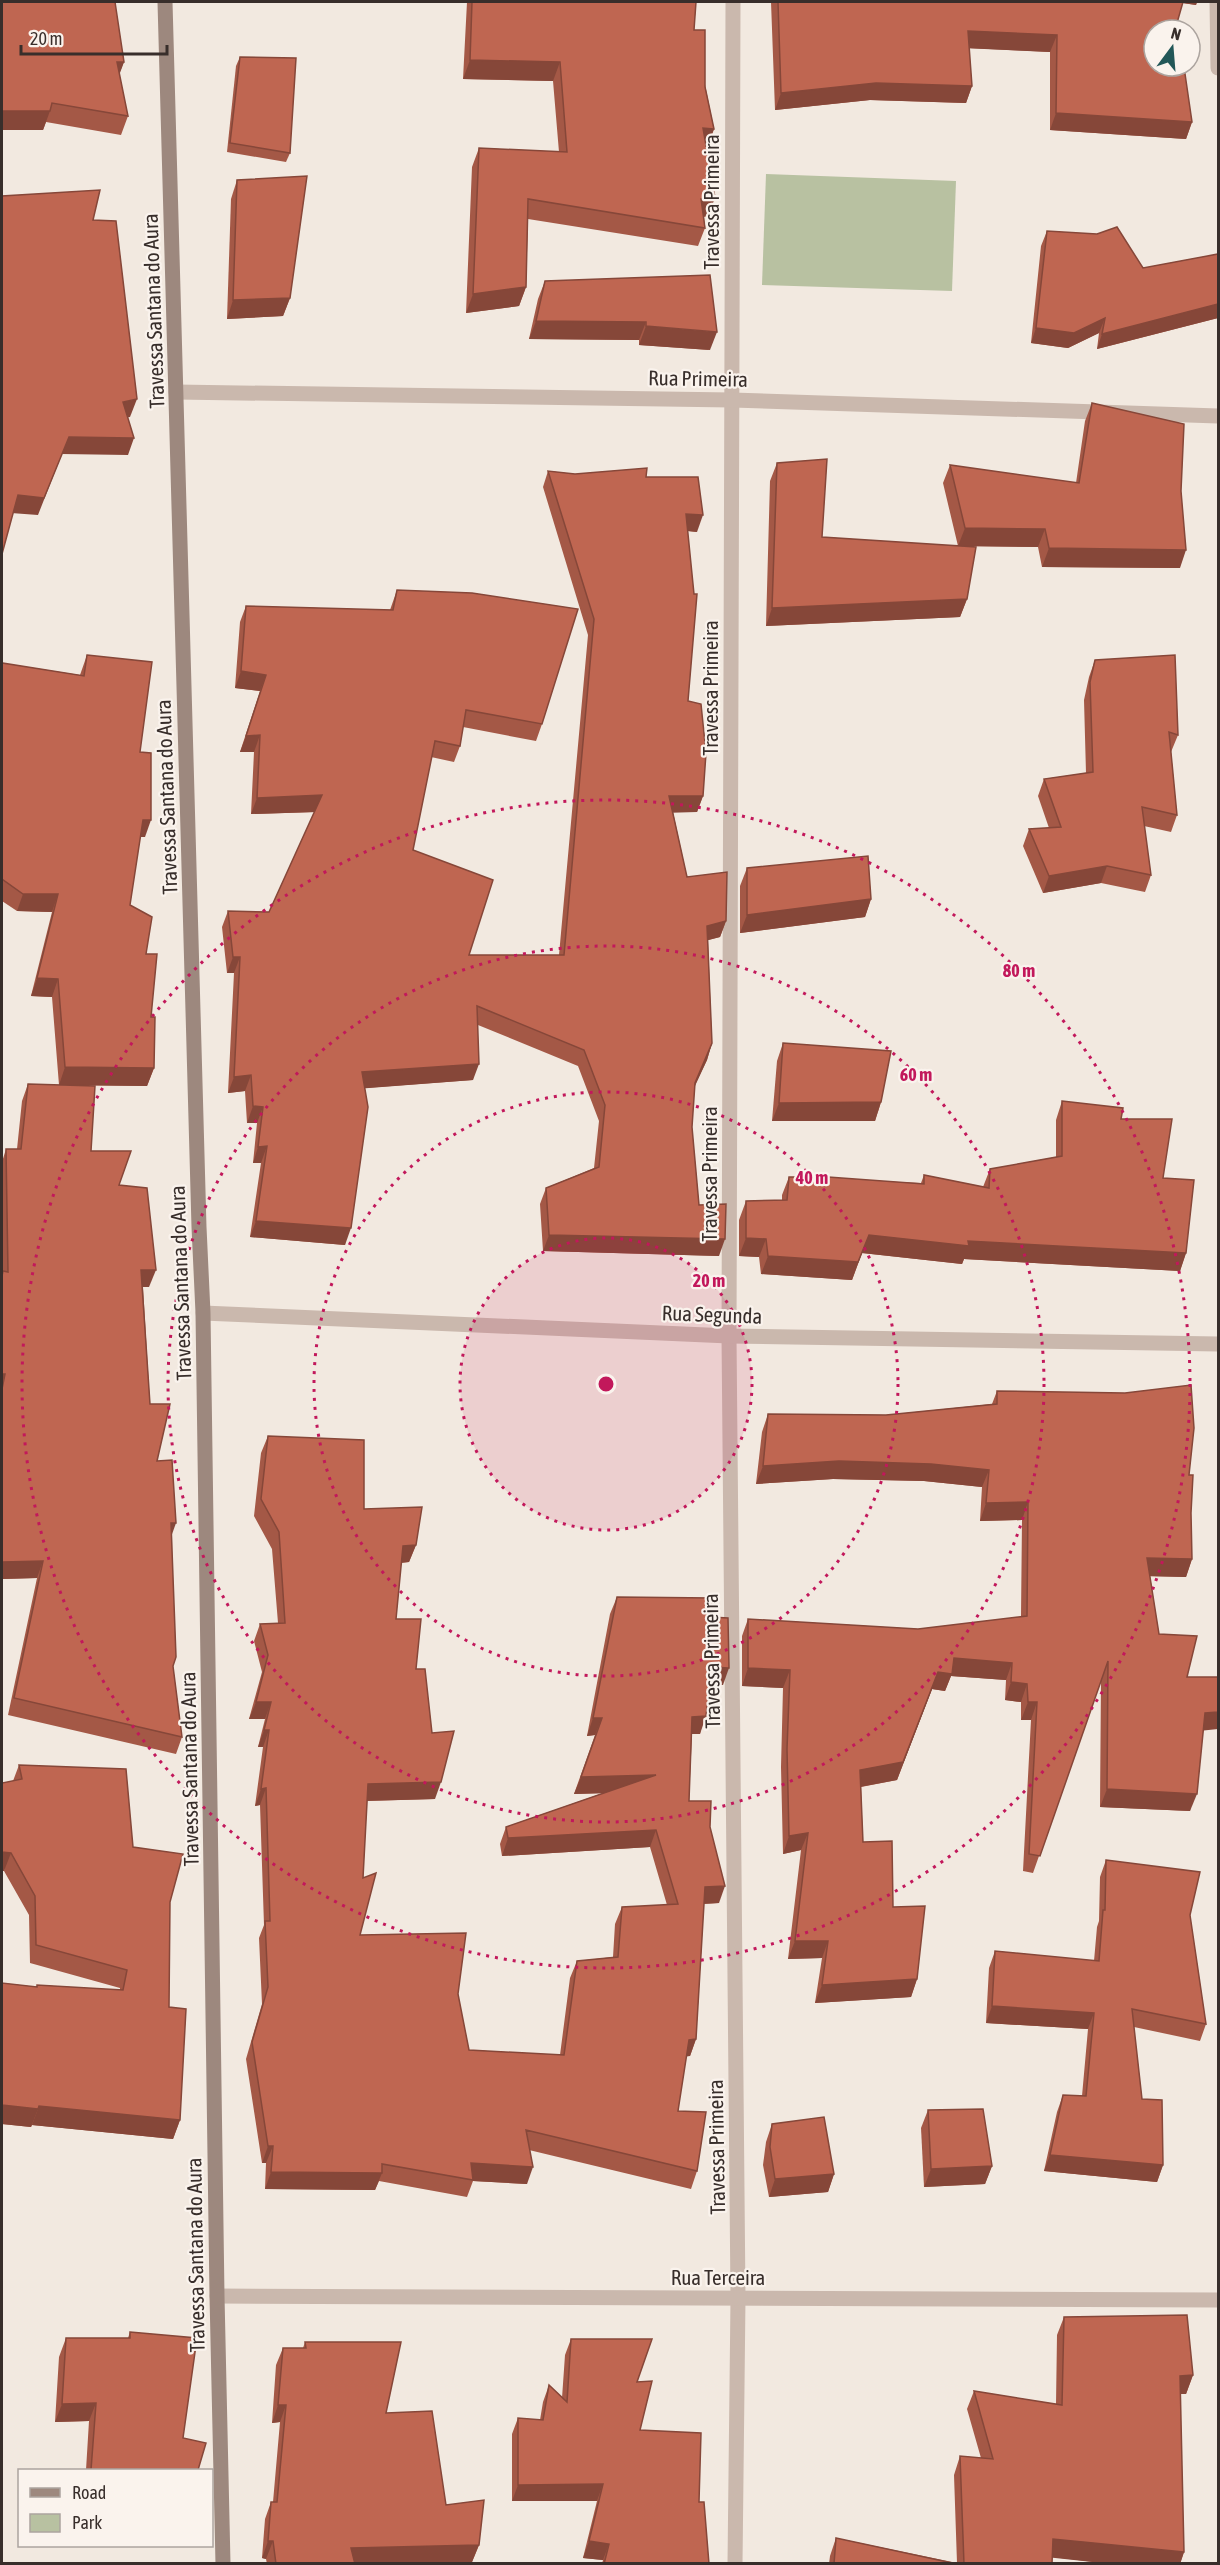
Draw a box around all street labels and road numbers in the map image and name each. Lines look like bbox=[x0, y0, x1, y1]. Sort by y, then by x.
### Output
street label: Travessa Primeira bbox=[699, 134, 723, 270]
street label: Travessa Santana do Aura bbox=[138, 213, 168, 409]
street label: Rua Primeira bbox=[648, 365, 748, 391]
street label: Travessa Primeira bbox=[698, 620, 722, 756]
street label: Travessa Santana do Aura bbox=[151, 699, 181, 895]
street label: Travessa Primeira bbox=[697, 1106, 721, 1242]
street label: Travessa Santana do Aura bbox=[165, 1185, 195, 1381]
street label: Rua Segunda bbox=[661, 1300, 763, 1328]
street label: Travessa Primeira bbox=[698, 1593, 724, 1729]
street label: Travessa Santana do Aura bbox=[175, 1671, 203, 1867]
street label: Travessa Primeira bbox=[703, 2079, 729, 2215]
street label: Travessa Santana do Aura bbox=[181, 2157, 209, 2353]
street label: Rua Terceira bbox=[671, 2265, 765, 2289]

